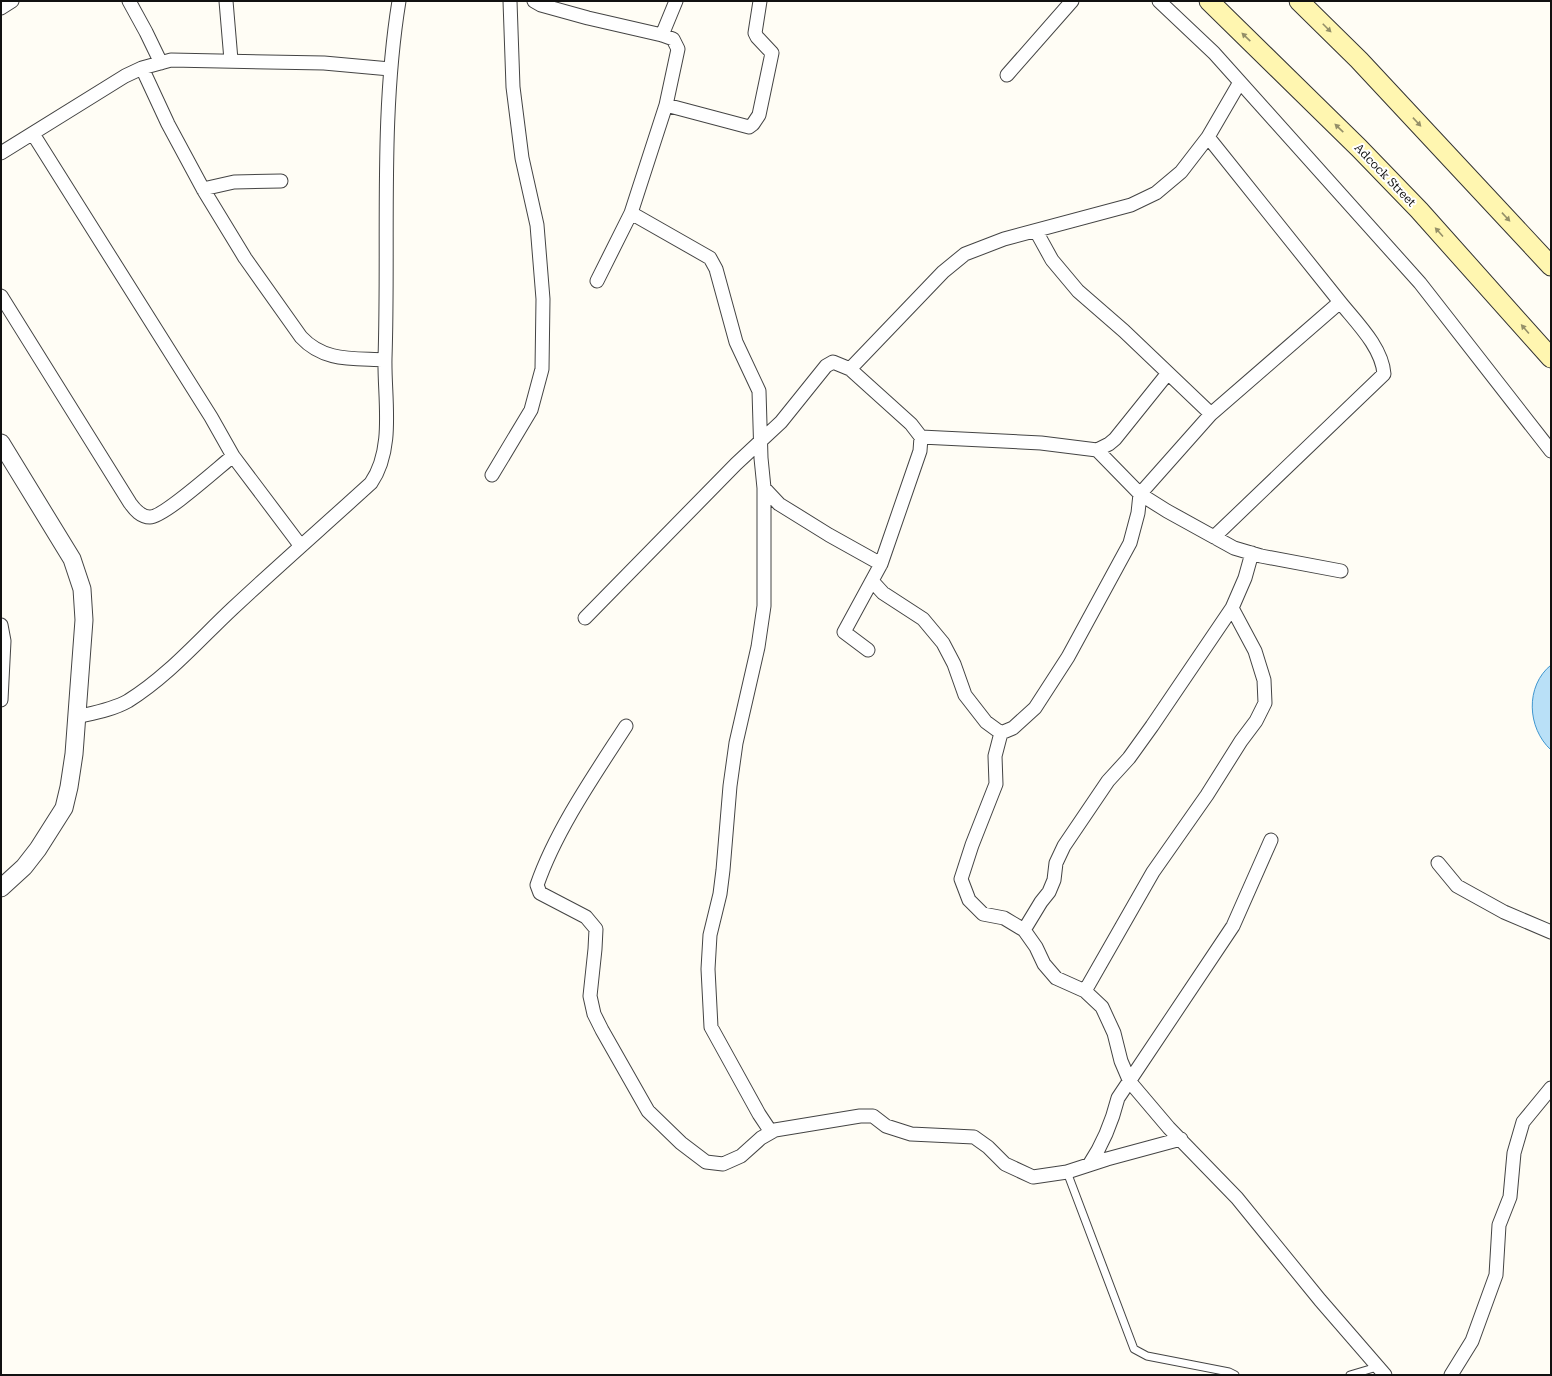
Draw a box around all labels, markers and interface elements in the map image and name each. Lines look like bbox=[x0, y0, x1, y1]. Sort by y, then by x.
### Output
one-way arrow bbox=[1322, 23, 1332, 33]
one-way arrow bbox=[1241, 32, 1251, 42]
one-way arrow bbox=[1412, 117, 1422, 127]
one-way arrow bbox=[1334, 123, 1344, 133]
street label: Adcock Street bbox=[1352, 141, 1419, 210]
one-way arrow bbox=[1501, 212, 1511, 222]
one-way arrow bbox=[1435, 227, 1444, 236]
one-way arrow bbox=[1521, 324, 1530, 334]

